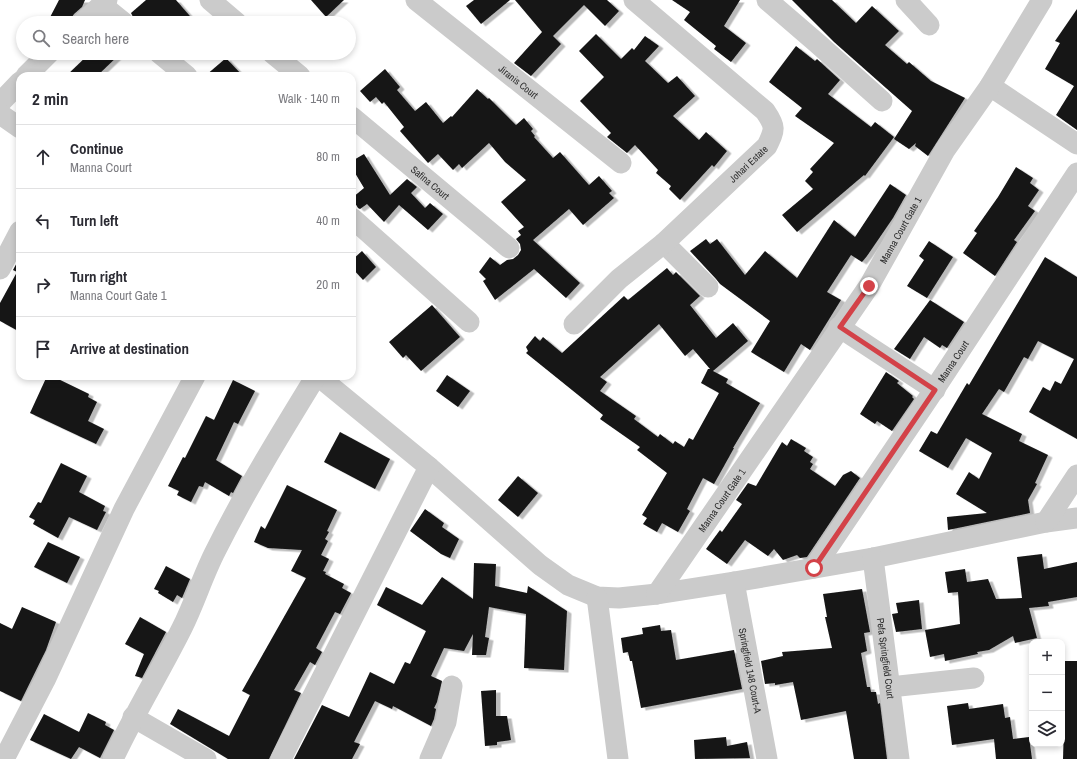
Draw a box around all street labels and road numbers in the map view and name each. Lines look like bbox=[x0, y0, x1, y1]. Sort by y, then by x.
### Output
street label: Jiranis Court bbox=[496, 62, 542, 102]
street label: Johari Estate bbox=[726, 142, 771, 185]
street label: Safina Court bbox=[408, 163, 453, 203]
street label: Manna Court Gate 1 bbox=[876, 194, 924, 266]
street label: Manna Court bbox=[934, 337, 972, 385]
street label: Manna Court Gate 1 bbox=[695, 465, 748, 534]
street label: Pefa Springfield Court bbox=[874, 617, 898, 700]
street label: Springfield 148 Court-A bbox=[736, 627, 765, 715]

